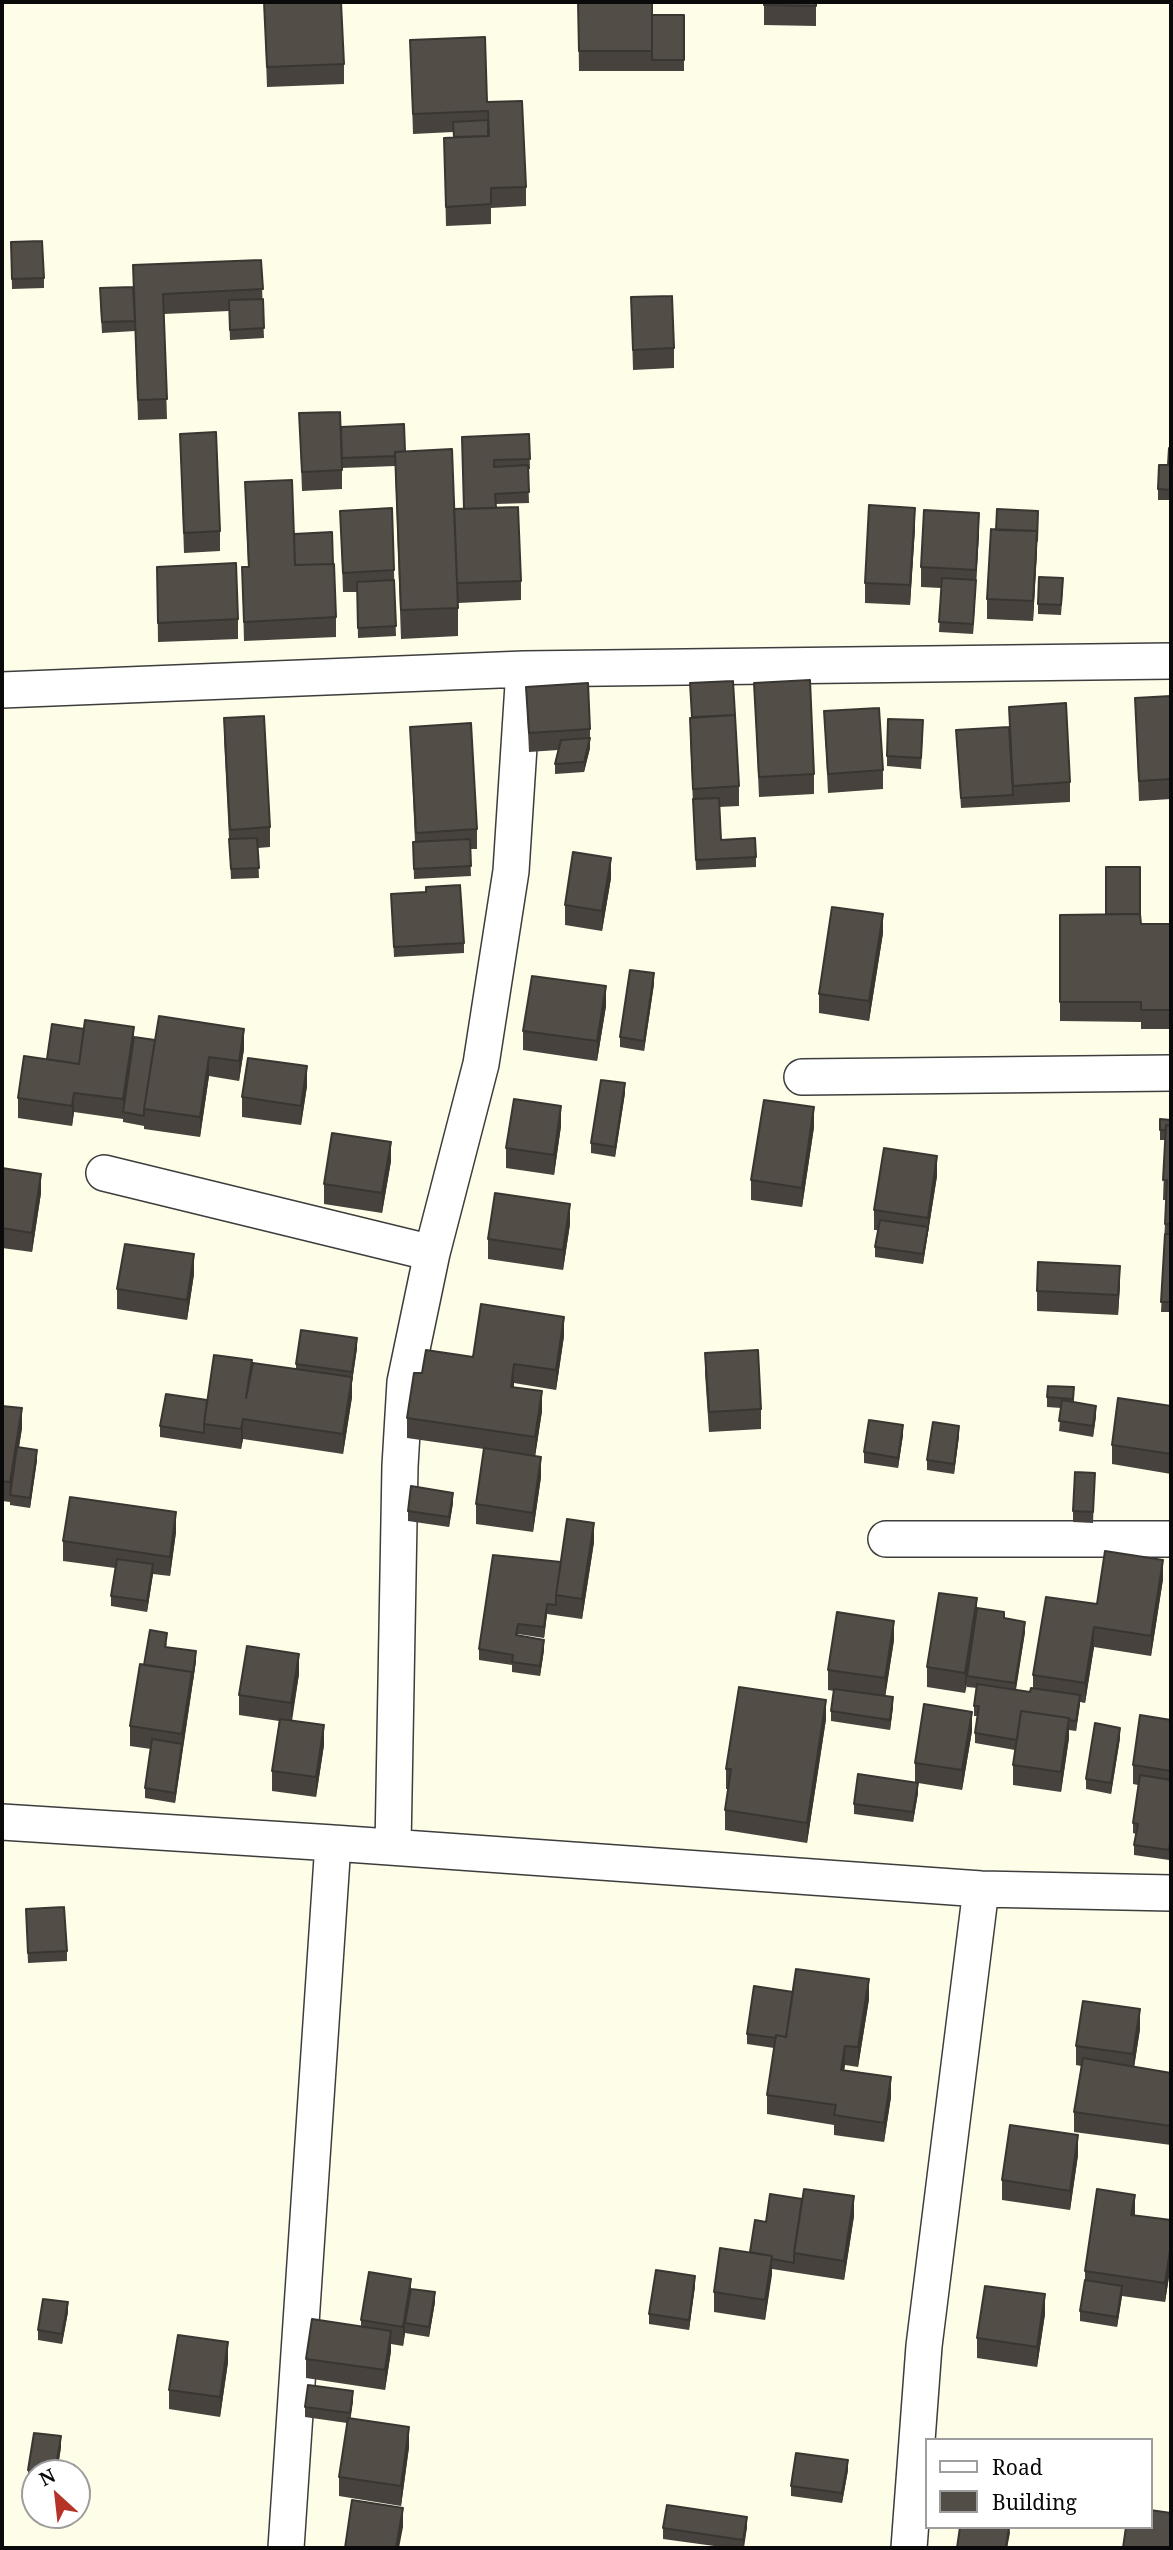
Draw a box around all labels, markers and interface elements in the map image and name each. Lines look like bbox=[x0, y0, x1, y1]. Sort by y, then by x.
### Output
legend bbox=[925, 2438, 1152, 2529]
text: Road bbox=[992, 2453, 1043, 2481]
north arrow bbox=[21, 2459, 91, 2529]
text: N bbox=[35, 2462, 60, 2492]
text: Building bbox=[992, 2488, 1077, 2516]

